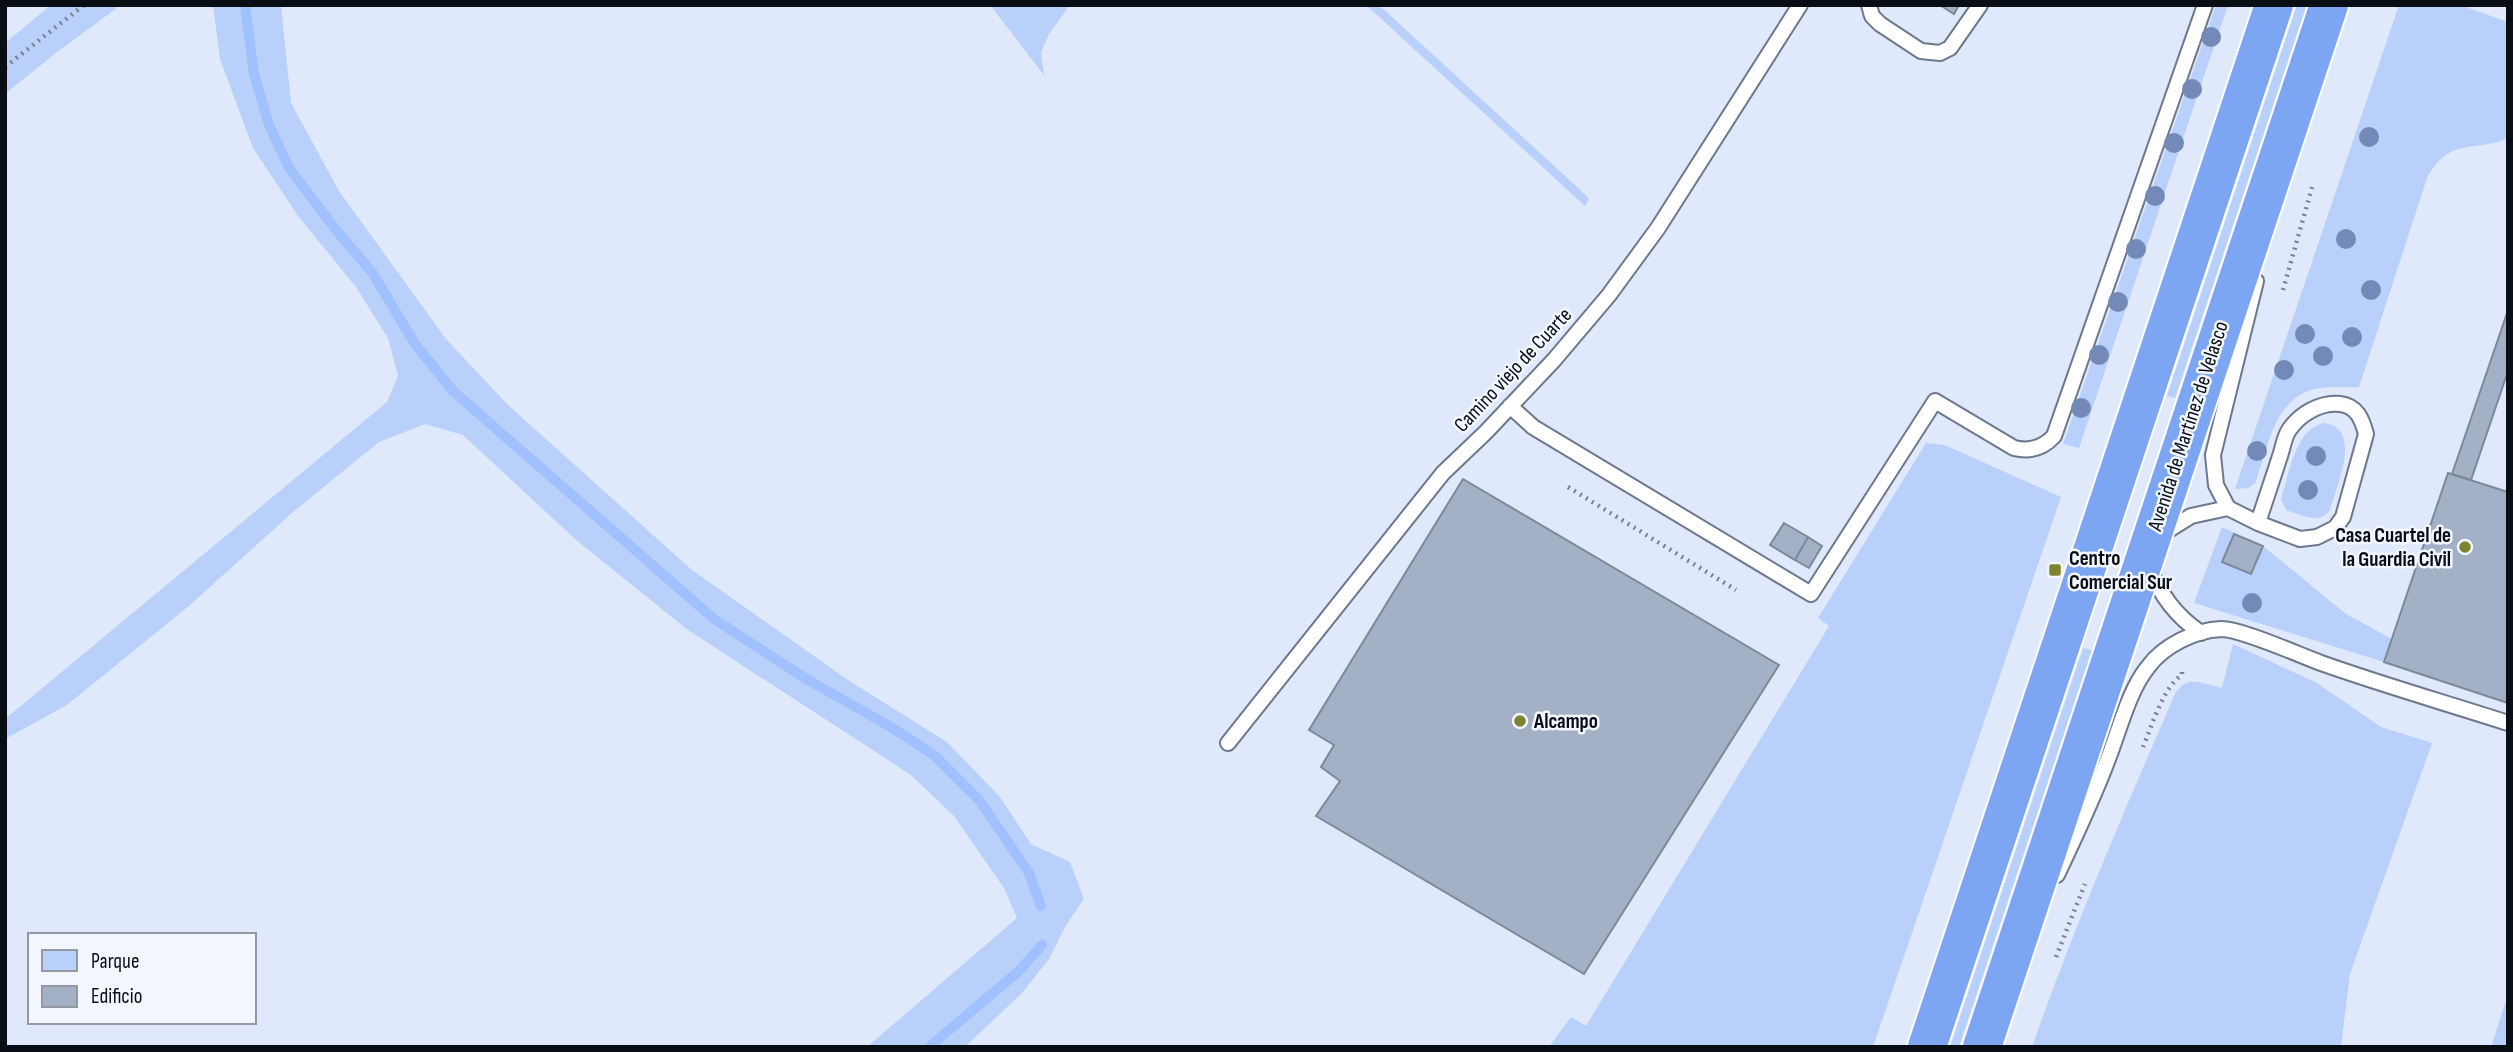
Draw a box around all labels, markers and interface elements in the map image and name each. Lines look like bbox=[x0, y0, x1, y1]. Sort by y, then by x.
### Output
street label: Camino viejo de Cuarte bbox=[1449, 303, 1577, 437]
street label: Avenida de Martínez de Velasco bbox=[2142, 318, 2234, 535]
place label: Casa Cuartel de la Guardia Civil bbox=[2335, 523, 2451, 572]
marker: Casa Cuartel de la Guardia Civil bbox=[2457, 539, 2473, 555]
place label: Centro Comercial Sur bbox=[2069, 546, 2173, 595]
marker: Centro Comercial Sur bbox=[2047, 562, 2063, 578]
place label: Alcampo bbox=[1533, 709, 1598, 734]
marker: Alcampo bbox=[1512, 713, 1528, 729]
legend bbox=[28, 933, 256, 1024]
text: Parque bbox=[91, 949, 139, 974]
text: Edificio bbox=[91, 984, 142, 1009]

